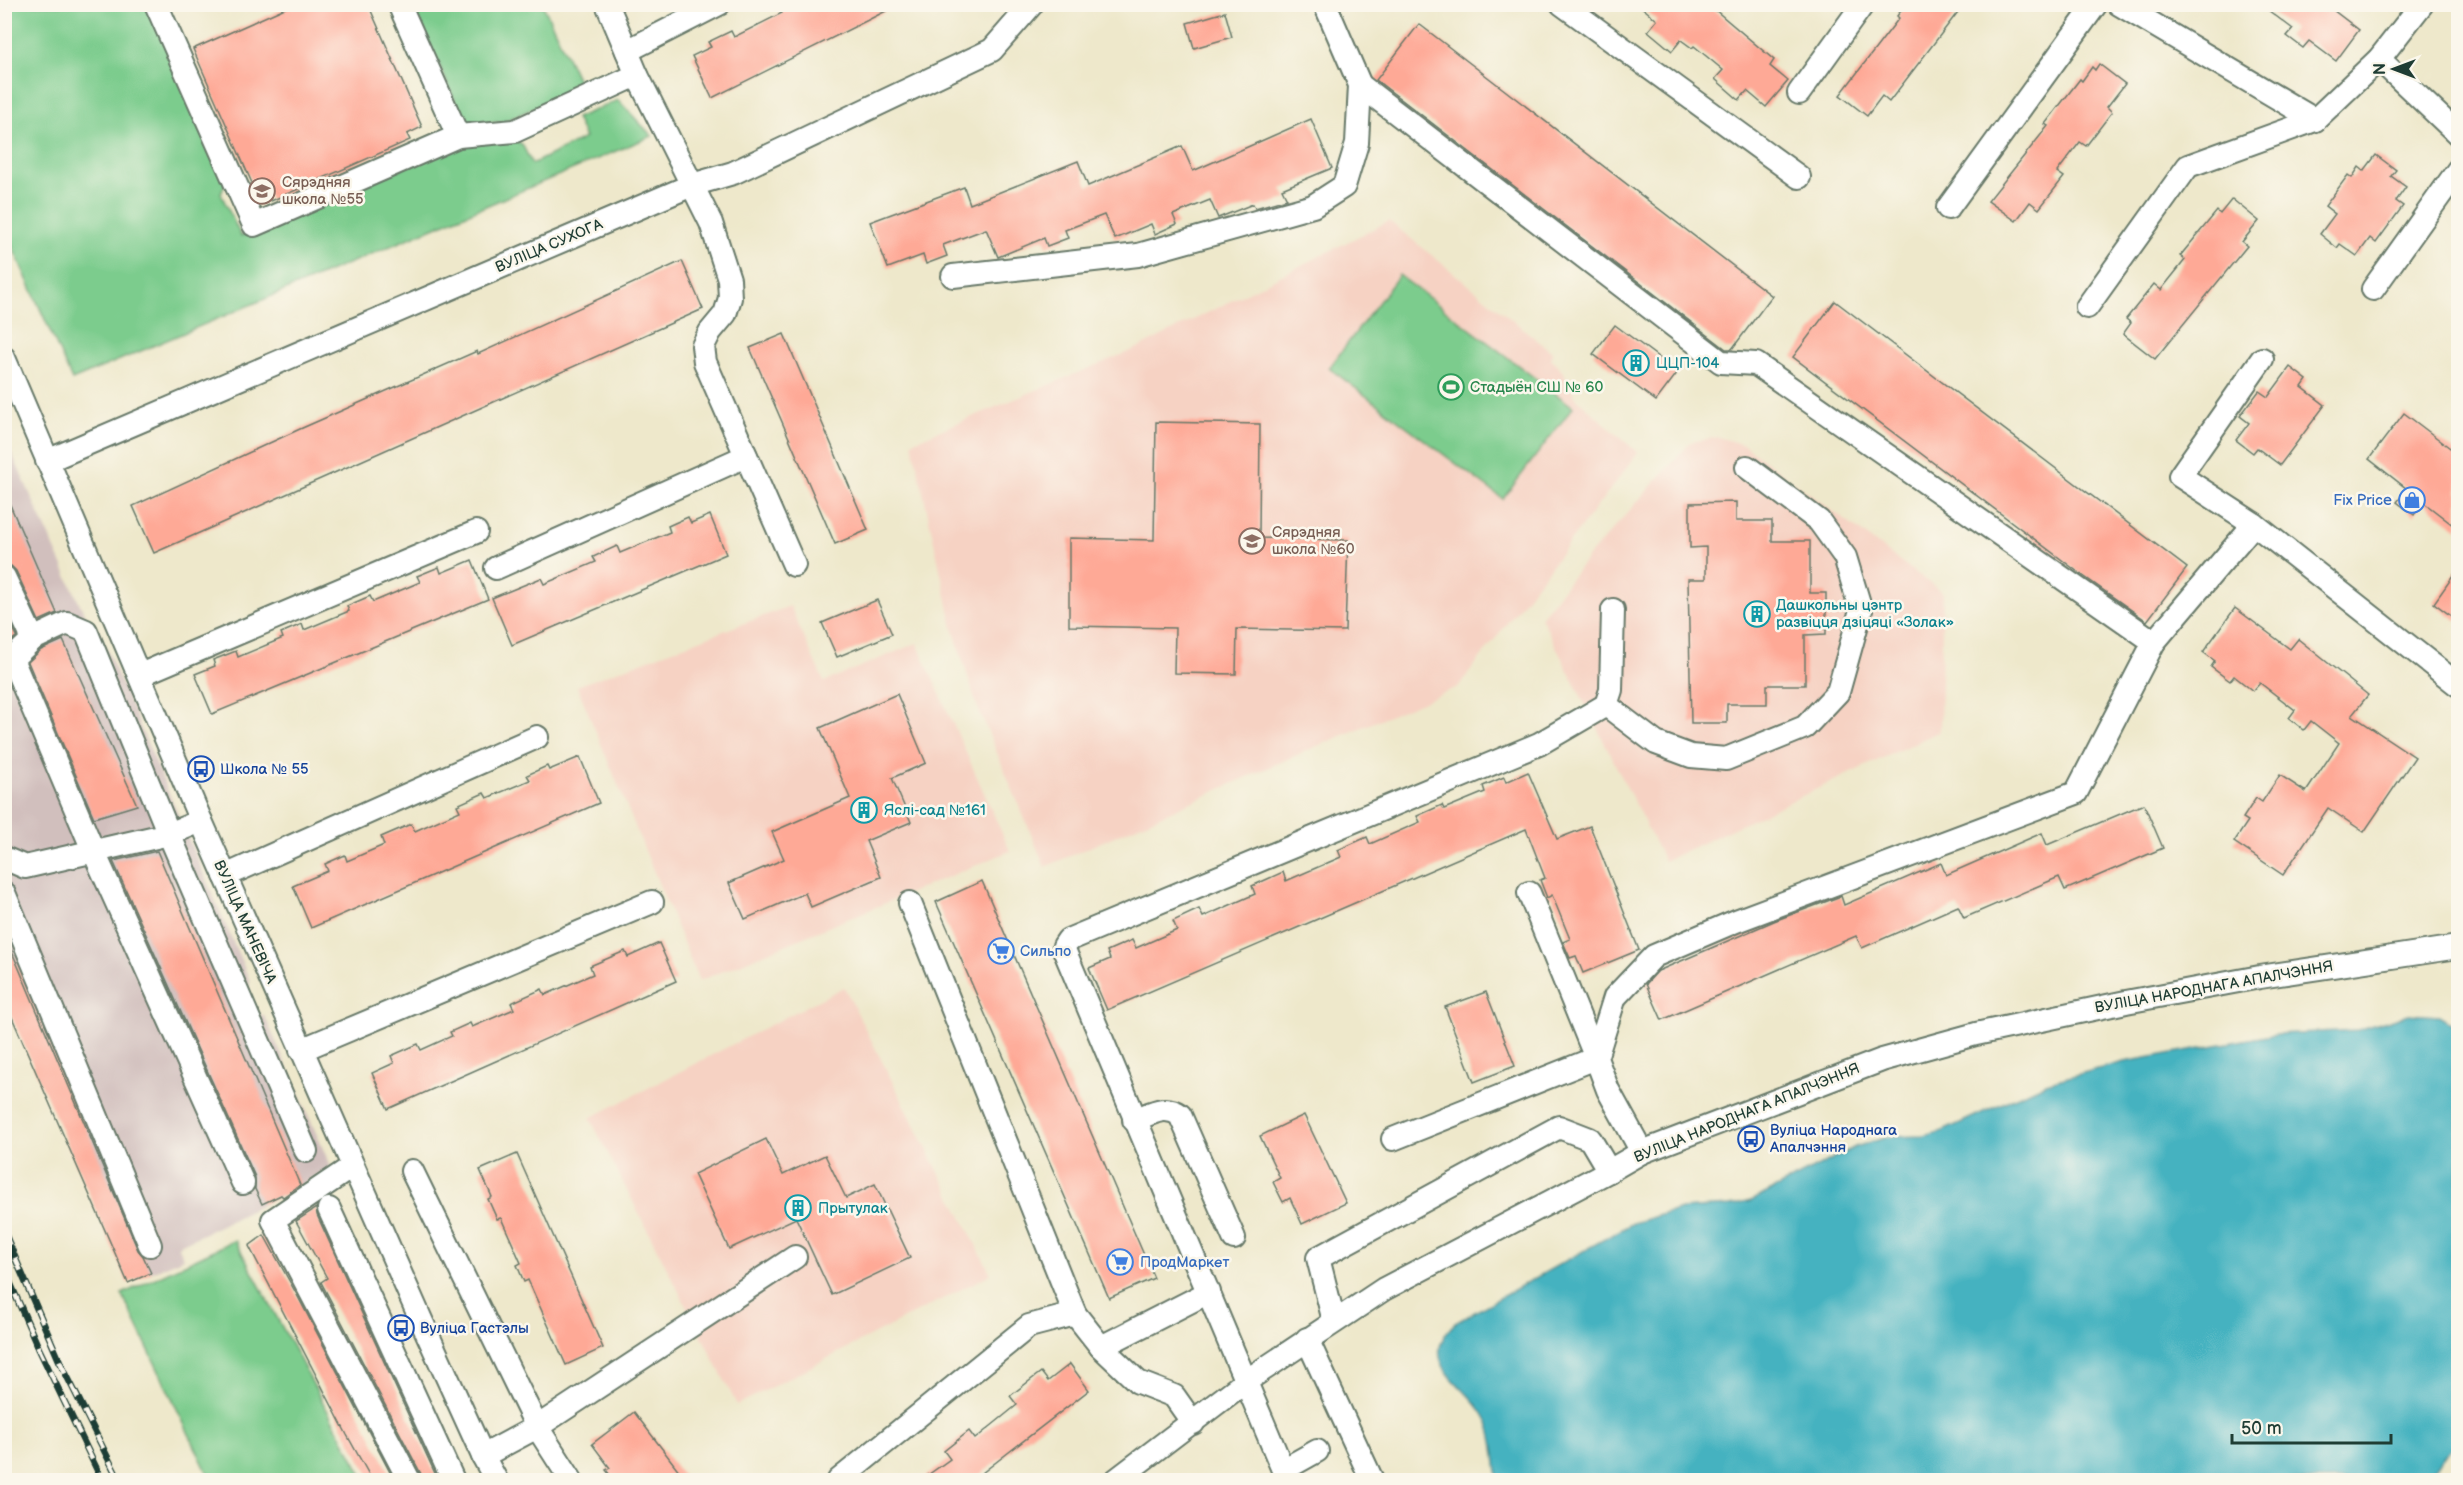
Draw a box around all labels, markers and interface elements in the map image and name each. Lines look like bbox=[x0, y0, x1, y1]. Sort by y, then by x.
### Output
north arrow bbox=[2364, 39, 2424, 99]
text: N bbox=[2371, 63, 2390, 75]
place label: Сярэдняя школа №55 bbox=[282, 173, 364, 209]
school or university icon: Сярэдняя школа №55 bbox=[247, 176, 277, 206]
street label: ВУЛІЦА СУХОГА bbox=[493, 215, 606, 277]
building icon: ЦЦП-104 bbox=[1621, 348, 1651, 378]
place label: ЦЦП-104 bbox=[1656, 354, 1719, 373]
sports icon: Стадыён СШ № 60 bbox=[1436, 372, 1466, 402]
place label: Стадыён СШ № 60 bbox=[1470, 378, 1603, 397]
shop icon: Fix Price bbox=[2397, 485, 2427, 515]
place label: Fix Price bbox=[2333, 491, 2392, 510]
place label: Сярэдняя школа №60 bbox=[1272, 523, 1355, 559]
school or university icon: Сярэдняя школа №60 bbox=[1237, 526, 1267, 556]
place label: Дашкольны цэнтр развіцця дзіцяці «Золак» bbox=[1776, 596, 1954, 632]
building icon: Дашкольны цэнтр развіцця дзіцяці «Золак» bbox=[1742, 599, 1772, 629]
bus stop icon: Школа № 55 bbox=[186, 754, 216, 784]
place label: Школа № 55 bbox=[220, 760, 309, 779]
building icon: Яслі-сад №161 bbox=[849, 795, 879, 825]
place label: Яслі-сад №161 bbox=[884, 801, 986, 820]
street label: ВУЛІЦА МАНЕВІЧА bbox=[209, 857, 281, 987]
supermarket icon: Сильпо bbox=[986, 936, 1016, 966]
place label: Сильпо bbox=[1020, 942, 1071, 961]
street label: ВУЛІЦА НАРОДНАГА АПАЛЧЭННЯ bbox=[2093, 957, 2335, 1017]
street label: ВУЛІЦА НАРОДНАГА АПАЛЧЭННЯ bbox=[1631, 1059, 1863, 1167]
place label: Вуліца Народнага Апалчэння bbox=[1769, 1121, 1897, 1157]
bus stop icon: Вуліца Народнага Апалчэння bbox=[1736, 1124, 1766, 1154]
building icon: Прытулак bbox=[783, 1193, 813, 1223]
place label: Прытулак bbox=[818, 1199, 888, 1218]
supermarket icon: ПродМаркет bbox=[1105, 1247, 1135, 1277]
place label: ПродМаркет bbox=[1140, 1253, 1229, 1272]
bus stop icon: Вуліца Гастэлы bbox=[386, 1313, 416, 1343]
place label: Вуліца Гастэлы bbox=[420, 1319, 529, 1338]
scale bar bbox=[2232, 1407, 2391, 1445]
text: 50 m bbox=[2241, 1418, 2282, 1439]

